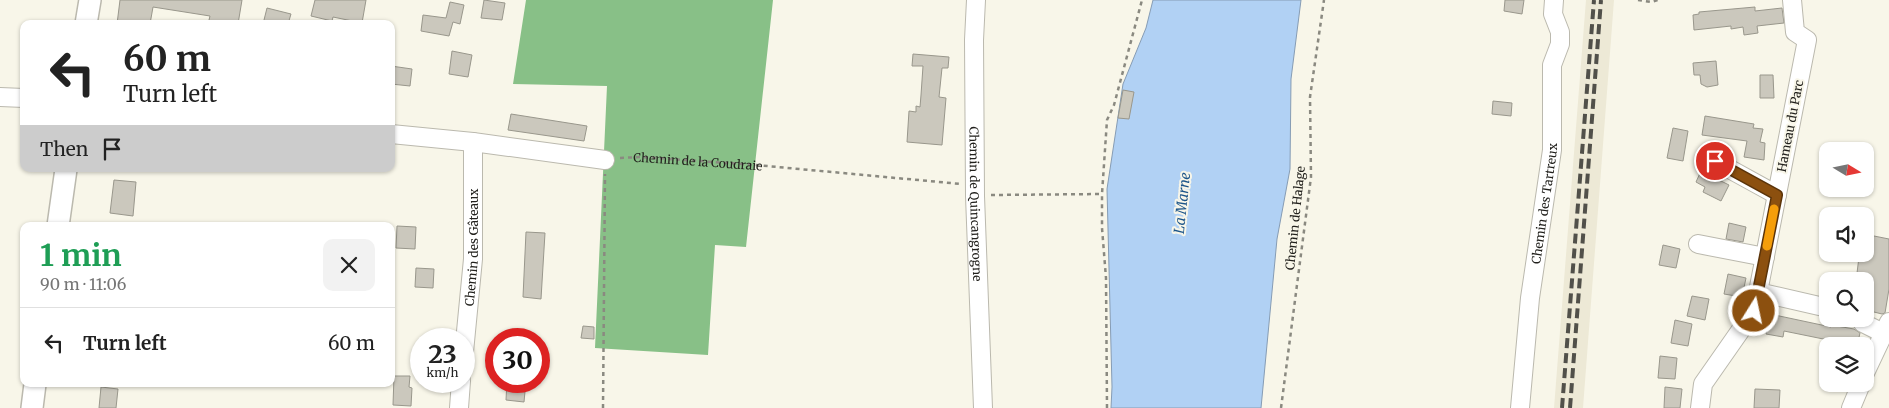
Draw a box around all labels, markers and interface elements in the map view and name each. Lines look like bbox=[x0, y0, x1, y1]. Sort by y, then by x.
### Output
text: 60 m bbox=[123, 37, 211, 81]
icon: left bbox=[40, 40, 105, 105]
street label: Hameau du Parc bbox=[1774, 79, 1806, 173]
text: Turn left bbox=[123, 80, 217, 108]
street label: Chemin de Quincangrogne bbox=[967, 126, 986, 282]
icon: arrive bbox=[98, 135, 126, 163]
text: Then bbox=[40, 137, 88, 161]
pin bbox=[1694, 140, 1736, 182]
street label: Chemin des Tartreux bbox=[1528, 142, 1560, 265]
north arrow bbox=[1819, 142, 1874, 198]
map controls bbox=[1819, 142, 1874, 392]
icon: arrive bbox=[1701, 147, 1729, 175]
street label: Chemin de la Coudraie bbox=[633, 149, 763, 173]
street label: Chemin de Halage bbox=[1282, 165, 1308, 271]
water label: La Marne bbox=[1170, 171, 1194, 235]
street label: Chemin des Gâteaux bbox=[461, 188, 481, 307]
button: sound bbox=[1819, 207, 1874, 262]
text: 1 min bbox=[40, 236, 122, 274]
button: close bbox=[323, 239, 375, 291]
button: search bbox=[1819, 272, 1874, 327]
text: 90 m · 11:06 bbox=[40, 274, 126, 294]
position arrow bbox=[1727, 284, 1779, 336]
speed limit sign: 30 bbox=[485, 328, 550, 393]
icon: left bbox=[40, 329, 68, 357]
text: Turn left bbox=[83, 331, 167, 355]
text: 60 m bbox=[328, 331, 375, 355]
button: layers bbox=[1819, 337, 1874, 392]
text: 23 bbox=[428, 338, 457, 370]
text: km/h bbox=[427, 365, 458, 380]

